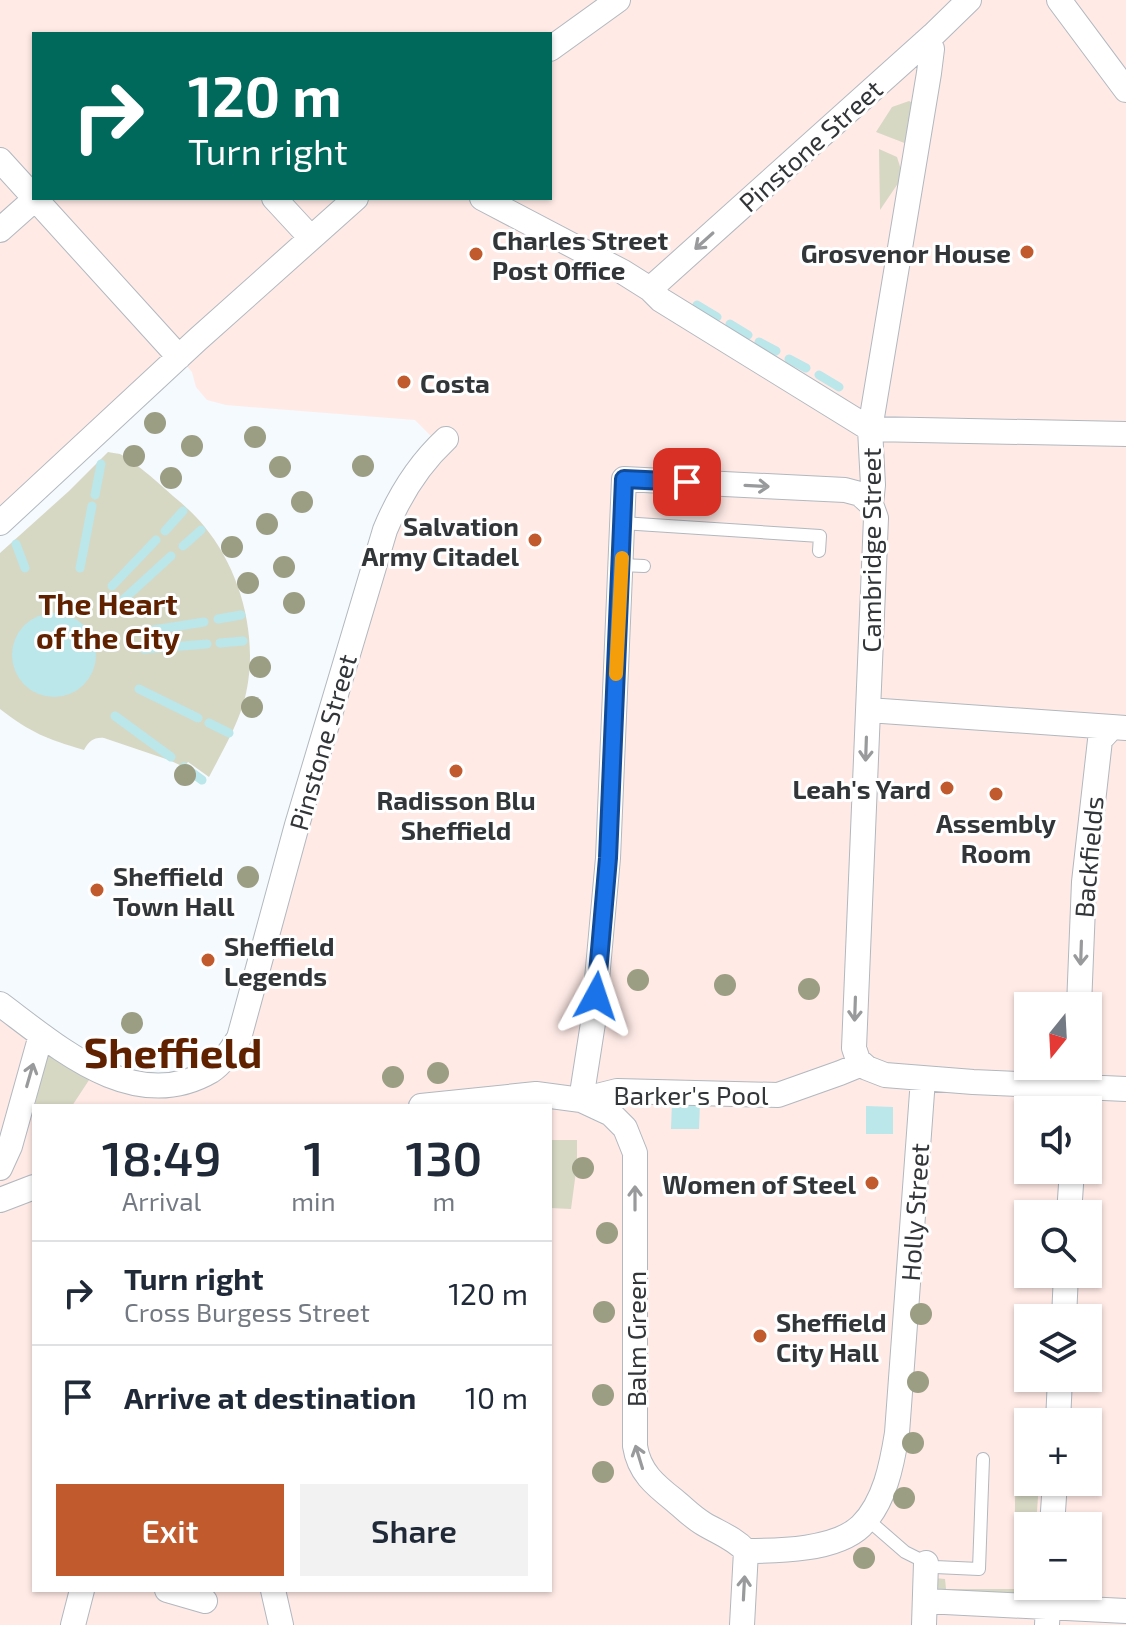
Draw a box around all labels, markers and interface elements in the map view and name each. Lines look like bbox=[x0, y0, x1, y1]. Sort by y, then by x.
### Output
text: 120 m bbox=[188, 61, 342, 128]
icon: right bbox=[56, 64, 160, 168]
street label: Pinstone Street bbox=[732, 73, 888, 217]
text: Turn right bbox=[188, 129, 348, 172]
place label: Charles Street Post Office bbox=[492, 224, 668, 285]
one-way arrow bbox=[695, 231, 715, 249]
place label: Grosvenor House bbox=[801, 237, 1011, 268]
marker: Grosvenor House bbox=[1018, 243, 1036, 261]
marker: Charles Street Post Office bbox=[467, 245, 485, 263]
place label: Costa bbox=[420, 367, 490, 398]
marker: Costa bbox=[395, 373, 413, 391]
street label: Cambridge Street bbox=[855, 447, 886, 652]
pin bbox=[653, 448, 721, 516]
icon: arrive bbox=[665, 460, 709, 504]
one-way arrow bbox=[743, 478, 770, 493]
place label: Salvation Army Citadel bbox=[362, 510, 519, 572]
marker: Salvation Army Citadel bbox=[526, 531, 544, 549]
district label: The Heart of the City bbox=[36, 585, 180, 656]
street label: Pinstone Street bbox=[282, 650, 362, 834]
one-way arrow bbox=[858, 735, 873, 762]
marker: Radisson Blu Sheffield bbox=[447, 762, 465, 780]
place label: Leah's Yard bbox=[792, 773, 931, 804]
marker: Leah's Yard bbox=[938, 779, 956, 797]
place label: Radisson Blu Sheffield bbox=[376, 784, 536, 845]
marker: Assembly Room bbox=[987, 785, 1005, 803]
street label: Backfields bbox=[1067, 795, 1109, 919]
place label: Assembly Room bbox=[936, 807, 1056, 868]
place label: Sheffield Town Hall bbox=[113, 860, 235, 921]
marker: Sheffield Town Hall bbox=[88, 881, 106, 899]
place label: Sheffield Legends bbox=[224, 930, 335, 991]
one-way arrow bbox=[1074, 939, 1089, 966]
marker: Sheffield Legends bbox=[199, 951, 217, 969]
position arrow bbox=[554, 954, 638, 1038]
north arrow bbox=[1014, 992, 1102, 1080]
map controls bbox=[1014, 992, 1102, 1600]
one-way arrow bbox=[848, 995, 863, 1022]
district label: Sheffield bbox=[84, 1026, 262, 1076]
one-way arrow bbox=[24, 1063, 38, 1088]
street label: Barker's Pool bbox=[614, 1079, 769, 1110]
button: sound bbox=[1014, 1096, 1102, 1184]
text: 18:49 bbox=[102, 1128, 221, 1186]
text: 1 bbox=[303, 1128, 323, 1186]
text: 130 bbox=[405, 1128, 482, 1186]
street label: Holly Street bbox=[894, 1142, 934, 1282]
place label: Women of Steel bbox=[662, 1168, 856, 1199]
marker: Women of Steel bbox=[863, 1174, 881, 1192]
text: Arrival bbox=[122, 1185, 201, 1216]
text: min bbox=[291, 1185, 336, 1216]
text: m bbox=[432, 1185, 455, 1216]
one-way arrow bbox=[627, 1185, 643, 1212]
button: search bbox=[1014, 1200, 1102, 1288]
text: Turn right bbox=[124, 1260, 264, 1296]
icon: right bbox=[56, 1271, 100, 1315]
street label: Balm Green bbox=[620, 1271, 651, 1407]
text: 120 m bbox=[448, 1275, 528, 1311]
text: Cross Burgess Street bbox=[124, 1296, 370, 1327]
button: layers bbox=[1014, 1304, 1102, 1392]
place label: Sheffield City Hall bbox=[776, 1306, 887, 1368]
marker: Sheffield City Hall bbox=[751, 1327, 769, 1345]
icon: arrive bbox=[56, 1375, 100, 1419]
text: Arrive at destination bbox=[124, 1379, 416, 1415]
text: 10 m bbox=[465, 1379, 528, 1415]
button: + bbox=[1014, 1408, 1102, 1496]
one-way arrow bbox=[631, 1445, 645, 1470]
button: Exit bbox=[56, 1484, 284, 1576]
button: Share bbox=[300, 1484, 528, 1576]
button: − bbox=[1014, 1512, 1102, 1600]
one-way arrow bbox=[737, 1575, 752, 1602]

